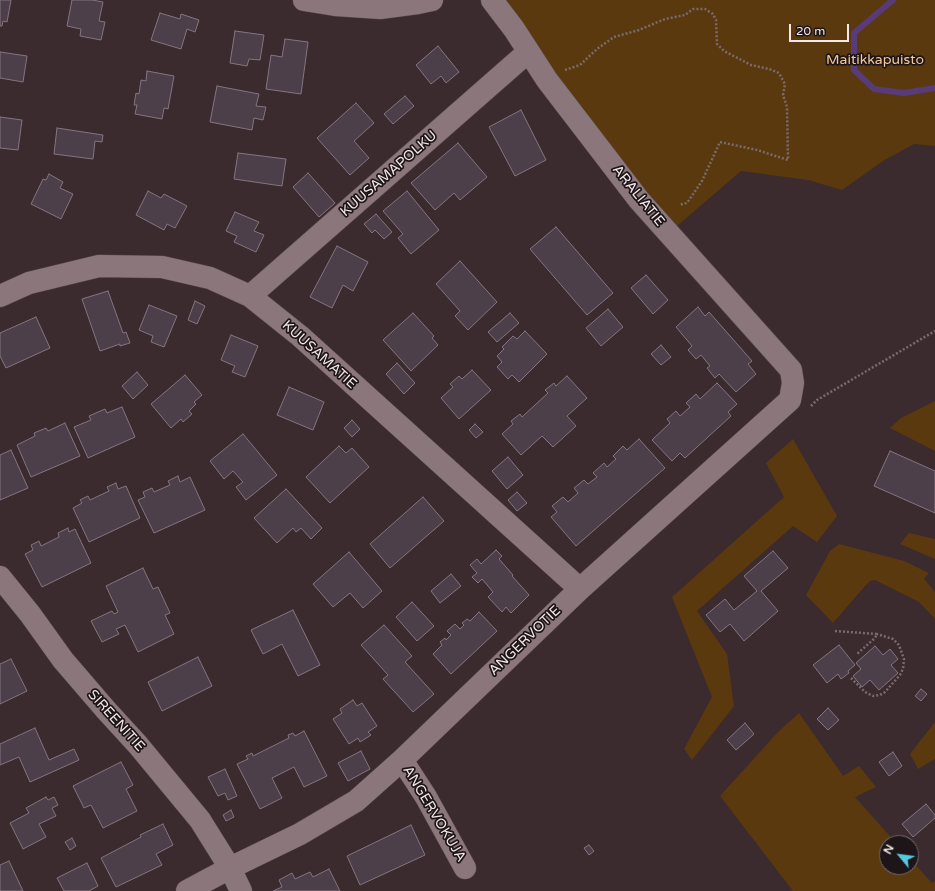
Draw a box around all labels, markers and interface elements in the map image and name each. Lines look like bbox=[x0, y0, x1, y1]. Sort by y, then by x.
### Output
scale bar bbox=[791, 16, 851, 42]
text: 20 m bbox=[796, 24, 825, 38]
park label: Maitikkapuisto bbox=[826, 52, 924, 68]
street label: KUUSAMAPOLKU bbox=[337, 127, 441, 221]
street label: ARALIATIE bbox=[608, 162, 668, 230]
street label: KUUSAMATIE bbox=[278, 317, 360, 393]
street label: ANGERVOTIE bbox=[486, 603, 564, 679]
street label: SIREENITIE bbox=[84, 687, 148, 755]
street label: ANGERVOKUJA bbox=[399, 763, 469, 865]
north arrow bbox=[879, 835, 919, 875]
text: N bbox=[881, 842, 897, 856]

